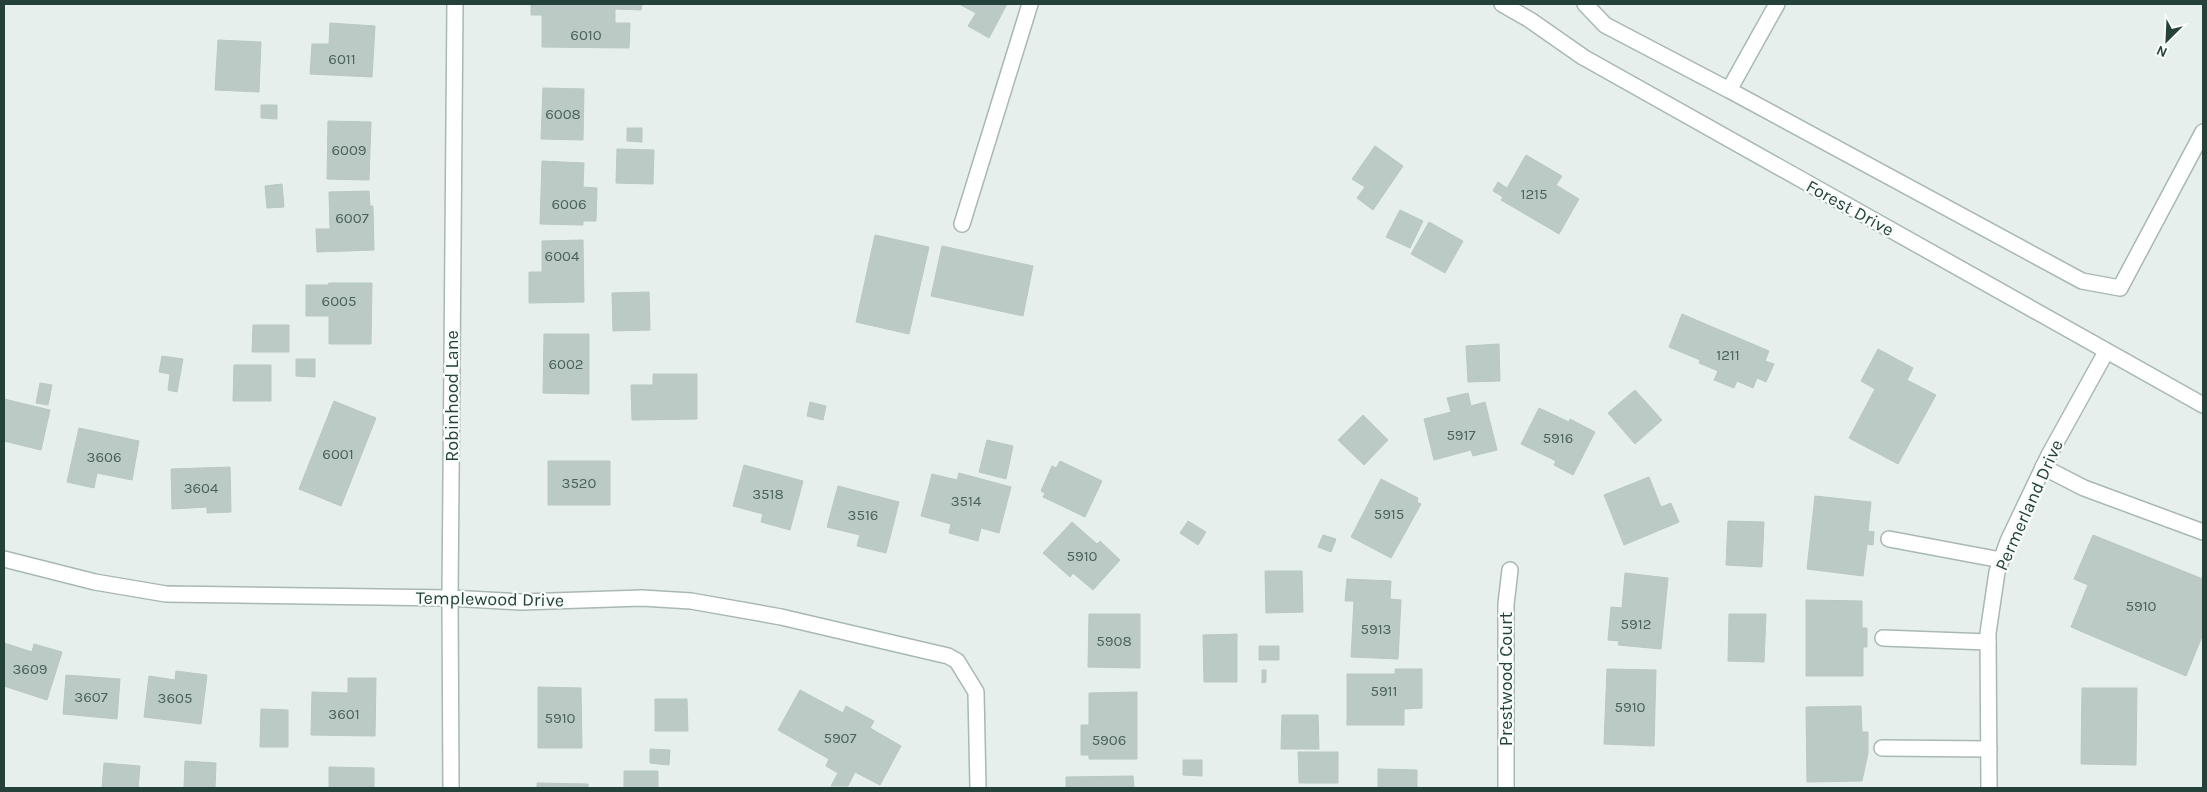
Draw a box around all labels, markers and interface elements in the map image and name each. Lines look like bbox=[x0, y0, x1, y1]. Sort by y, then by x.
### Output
north arrow bbox=[2142, 15, 2192, 65]
house number: 6010 bbox=[570, 26, 602, 44]
text: N bbox=[2154, 42, 2170, 61]
house number: 6011 bbox=[328, 50, 356, 68]
house number: 6008 bbox=[545, 105, 581, 123]
house number: 6009 bbox=[331, 141, 367, 159]
street label: Forest Drive bbox=[1802, 175, 1898, 241]
house number: 1215 bbox=[1520, 185, 1548, 203]
house number: 6006 bbox=[552, 195, 586, 213]
house number: 6007 bbox=[335, 209, 369, 227]
house number: 6004 bbox=[545, 247, 580, 265]
house number: 6005 bbox=[322, 292, 356, 310]
street label: Robinhood Lane bbox=[441, 330, 463, 462]
house number: 1211 bbox=[1716, 346, 1740, 364]
house number: 6002 bbox=[548, 355, 584, 373]
house number: 5917 bbox=[1446, 426, 1476, 444]
house number: 5916 bbox=[1543, 429, 1573, 447]
street label: Permerland Drive bbox=[1990, 436, 2068, 574]
house number: 6001 bbox=[322, 445, 354, 463]
house number: 3606 bbox=[87, 448, 121, 466]
house number: 3520 bbox=[562, 474, 597, 492]
house number: 3604 bbox=[184, 479, 219, 497]
house number: 3518 bbox=[752, 485, 784, 503]
house number: 3514 bbox=[951, 492, 982, 510]
house number: 5915 bbox=[1374, 505, 1404, 523]
house number: 3516 bbox=[848, 506, 878, 524]
house number: 5910 bbox=[1066, 547, 1098, 565]
street label: Templewood Drive bbox=[416, 587, 564, 611]
house number: 5910 bbox=[2125, 597, 2157, 615]
street label: Prestwood Court bbox=[1495, 611, 1517, 746]
house number: 5912 bbox=[1621, 615, 1651, 633]
house number: 5913 bbox=[1361, 620, 1391, 638]
house number: 5908 bbox=[1096, 632, 1132, 650]
house number: 3609 bbox=[12, 660, 48, 678]
house number: 5911 bbox=[1370, 682, 1398, 700]
house number: 3607 bbox=[74, 688, 108, 706]
house number: 3605 bbox=[158, 689, 192, 707]
house number: 5910 bbox=[1614, 698, 1646, 716]
house number: 3601 bbox=[328, 705, 360, 723]
house number: 5910 bbox=[544, 709, 576, 727]
house number: 5907 bbox=[823, 729, 857, 747]
house number: 5906 bbox=[1092, 731, 1126, 749]

